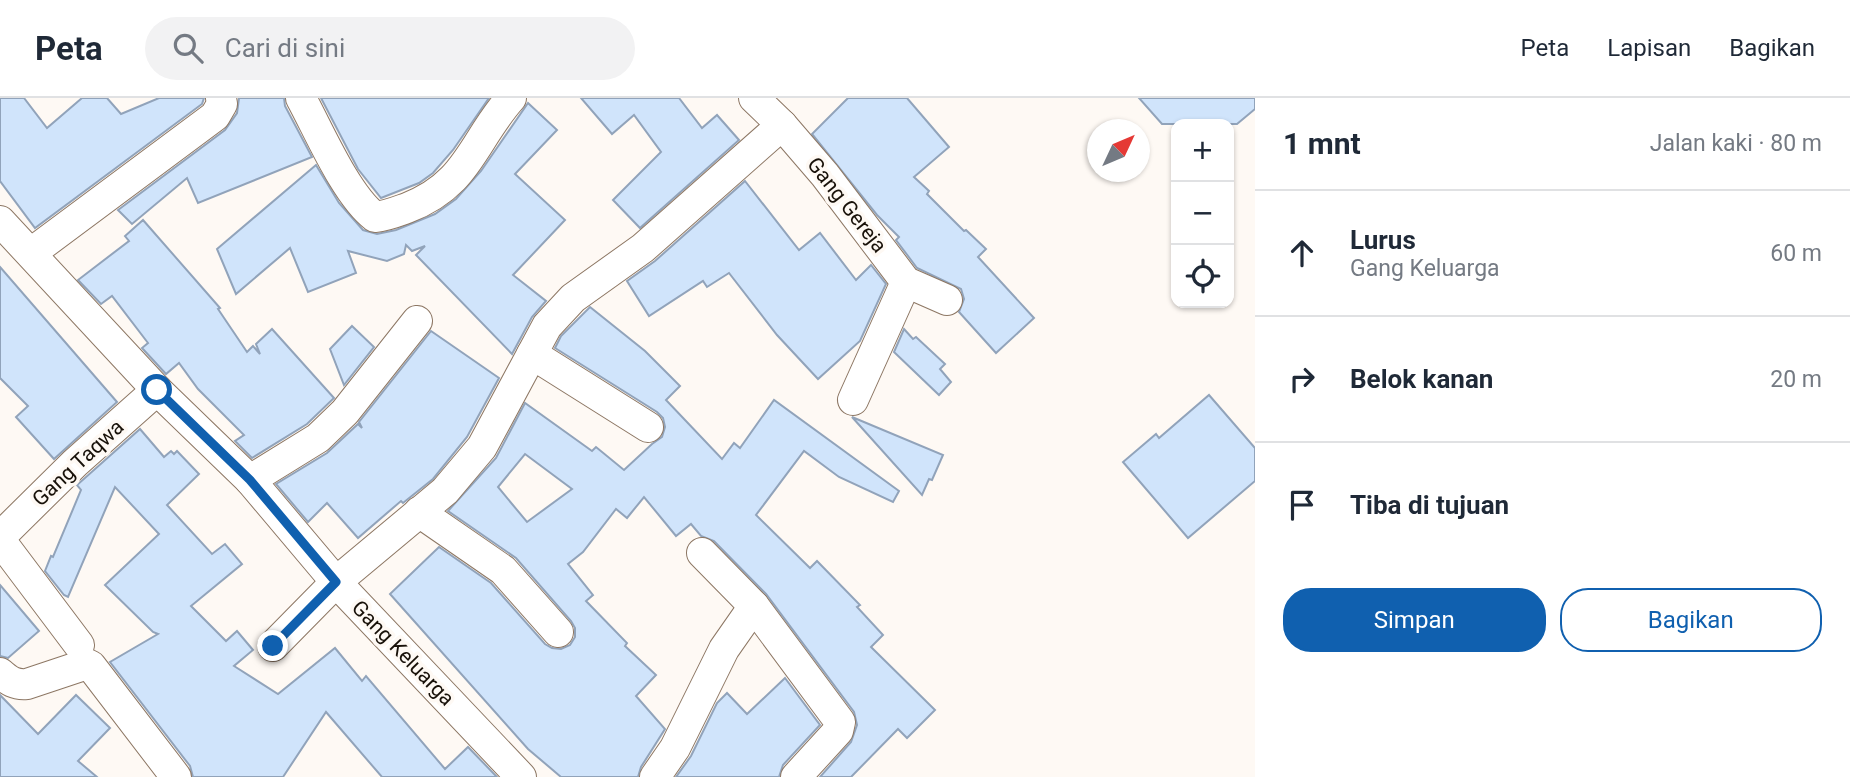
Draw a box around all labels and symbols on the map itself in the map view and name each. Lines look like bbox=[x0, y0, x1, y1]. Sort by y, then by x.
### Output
north arrow bbox=[1087, 119, 1150, 182]
street label: Gang Gereja bbox=[802, 153, 892, 257]
route start bbox=[141, 374, 172, 405]
street label: Gang Taqwa bbox=[27, 415, 129, 511]
street label: Gang Keluarga bbox=[347, 596, 459, 710]
route end bbox=[257, 630, 288, 661]

